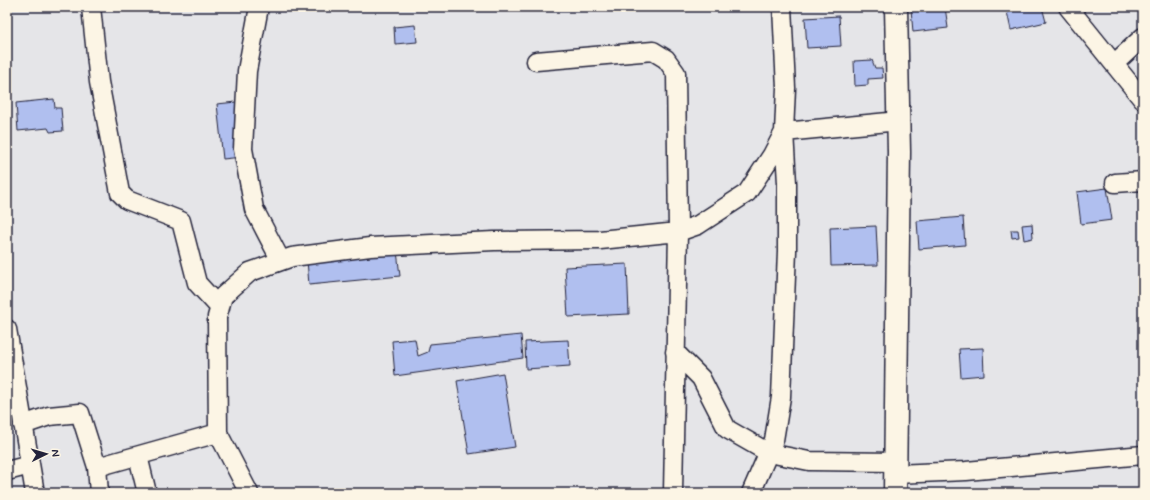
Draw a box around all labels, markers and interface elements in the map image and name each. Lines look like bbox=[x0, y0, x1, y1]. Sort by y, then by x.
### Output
north arrow bbox=[26, 434, 66, 474]
text: N bbox=[48, 449, 62, 457]

